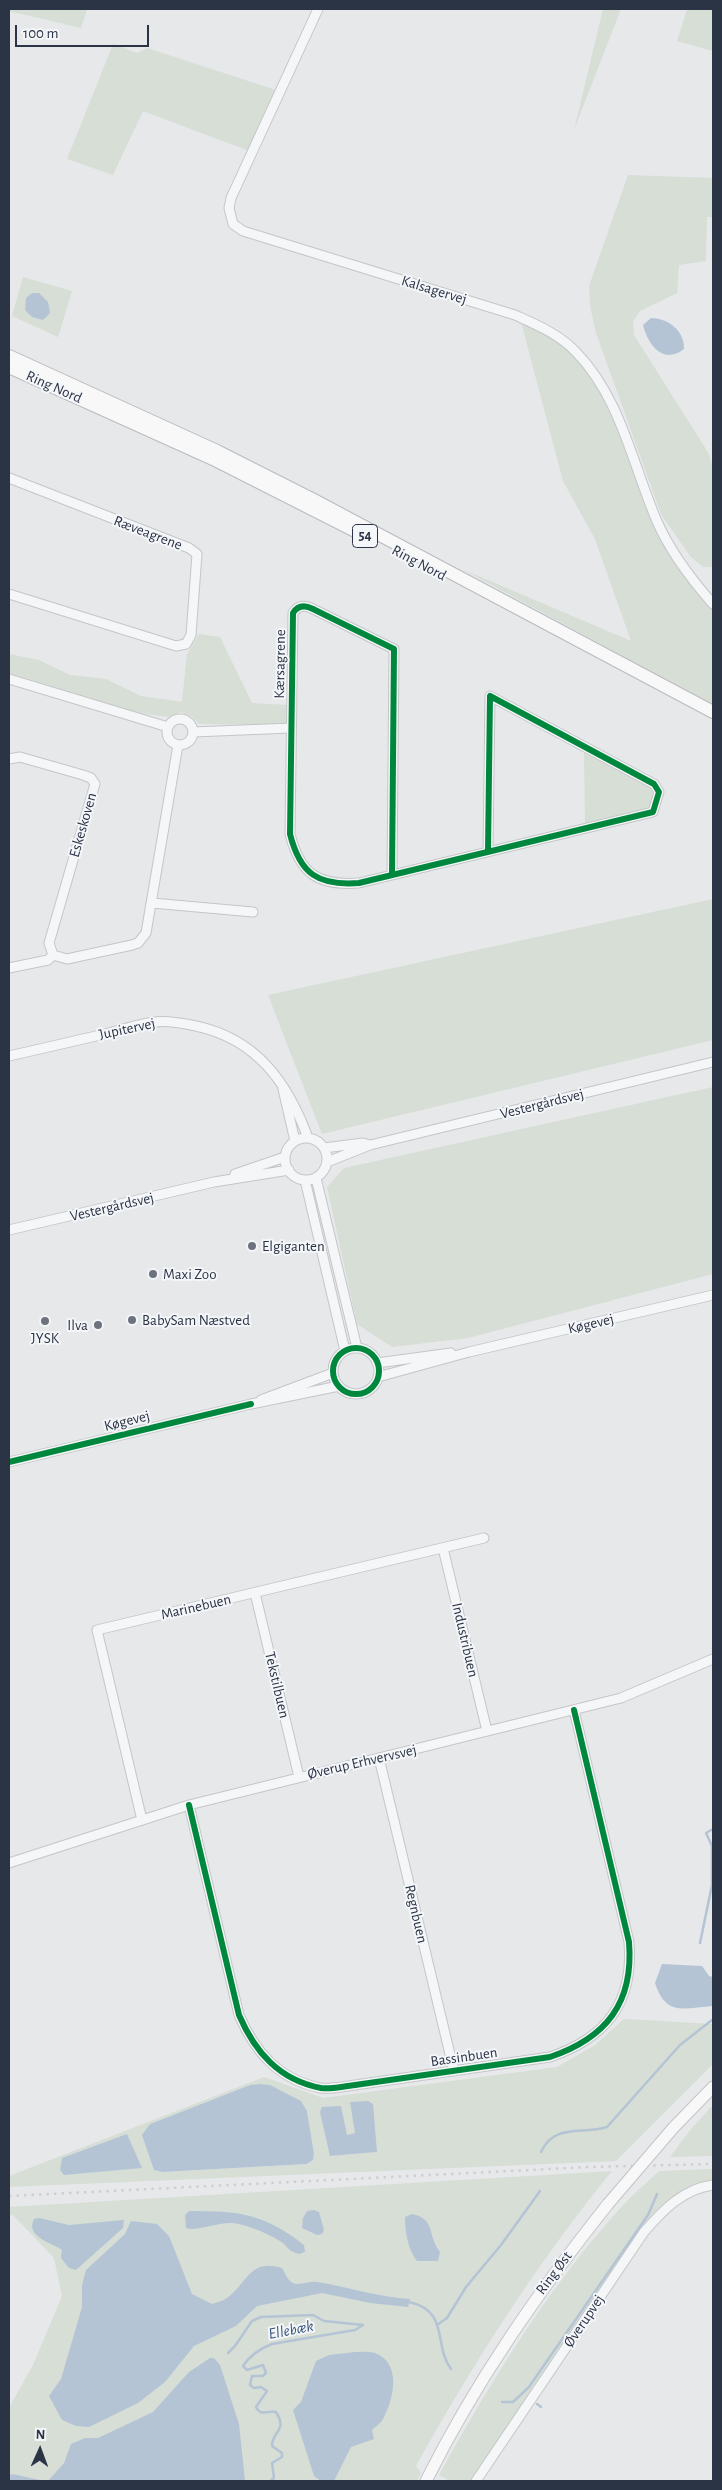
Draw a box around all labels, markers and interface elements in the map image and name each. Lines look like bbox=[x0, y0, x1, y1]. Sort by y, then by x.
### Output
scale bar bbox=[18, 15, 151, 47]
text: 100 m bbox=[23, 26, 58, 41]
street label: Kalsagervej bbox=[399, 272, 469, 308]
street label: Ring Nord bbox=[23, 367, 85, 407]
street label: Ræveagrene bbox=[111, 512, 185, 554]
road number: 54 bbox=[352, 524, 378, 548]
street label: Ring Nord bbox=[389, 541, 449, 585]
street label: Kærsagrene bbox=[270, 629, 290, 699]
street label: Eskeskoven bbox=[65, 791, 101, 859]
street label: Jupitervej bbox=[97, 1014, 157, 1044]
street label: Vestergårdsvej bbox=[498, 1085, 586, 1123]
street label: Vestergårdsvej bbox=[68, 1189, 156, 1225]
place label: Elgiganten bbox=[262, 1237, 325, 1255]
marker: Elgiganten bbox=[246, 1240, 258, 1252]
place label: Maxi Zoo bbox=[163, 1265, 216, 1283]
marker: Maxi Zoo bbox=[147, 1268, 159, 1280]
street label: Køgevej bbox=[566, 1310, 616, 1338]
place label: BabySam Næstved bbox=[142, 1311, 250, 1329]
marker: BabySam Næstved bbox=[126, 1314, 138, 1326]
marker: JYSK bbox=[39, 1315, 51, 1327]
place label: Ilva bbox=[67, 1316, 88, 1334]
marker: Ilva bbox=[92, 1319, 104, 1331]
place label: JYSK bbox=[31, 1329, 59, 1347]
street label: Køgevej bbox=[102, 1407, 152, 1435]
street label: Marinebuen bbox=[159, 1590, 233, 1624]
street label: Industribuen bbox=[448, 1601, 482, 1679]
street label: Tekstilbuen bbox=[261, 1650, 293, 1720]
street label: Øverup Erhvervsvej bbox=[306, 1741, 418, 1783]
street label: Regnbuen bbox=[401, 1883, 431, 1945]
street label: Bassinbuen bbox=[429, 2043, 499, 2071]
street label: Ring Øst bbox=[532, 2248, 576, 2298]
street label: Øverupvej bbox=[560, 2291, 608, 2351]
water label: Ellebæk bbox=[267, 2316, 315, 2344]
north arrow bbox=[15, 2425, 65, 2475]
text: N bbox=[35, 2428, 46, 2442]

